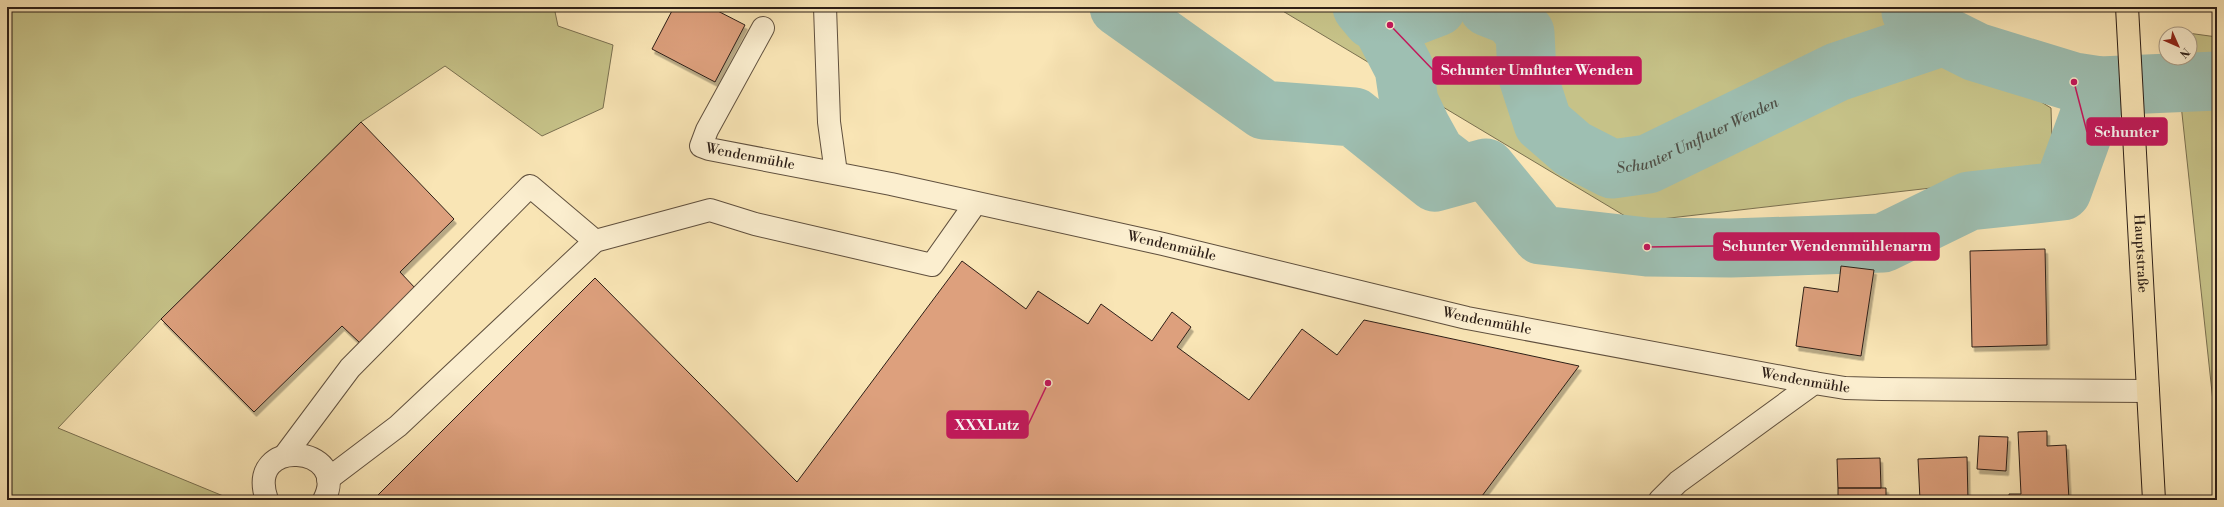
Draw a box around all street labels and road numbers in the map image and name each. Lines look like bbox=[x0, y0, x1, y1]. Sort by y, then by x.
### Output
street label: Wendenmühle bbox=[703, 139, 796, 174]
street label: Hauptstraße bbox=[2129, 214, 2152, 293]
street label: Wendenmühle bbox=[1125, 227, 1218, 266]
street label: Wendenmühle bbox=[1440, 303, 1533, 339]
street label: Wendenmühle bbox=[1758, 364, 1850, 397]

